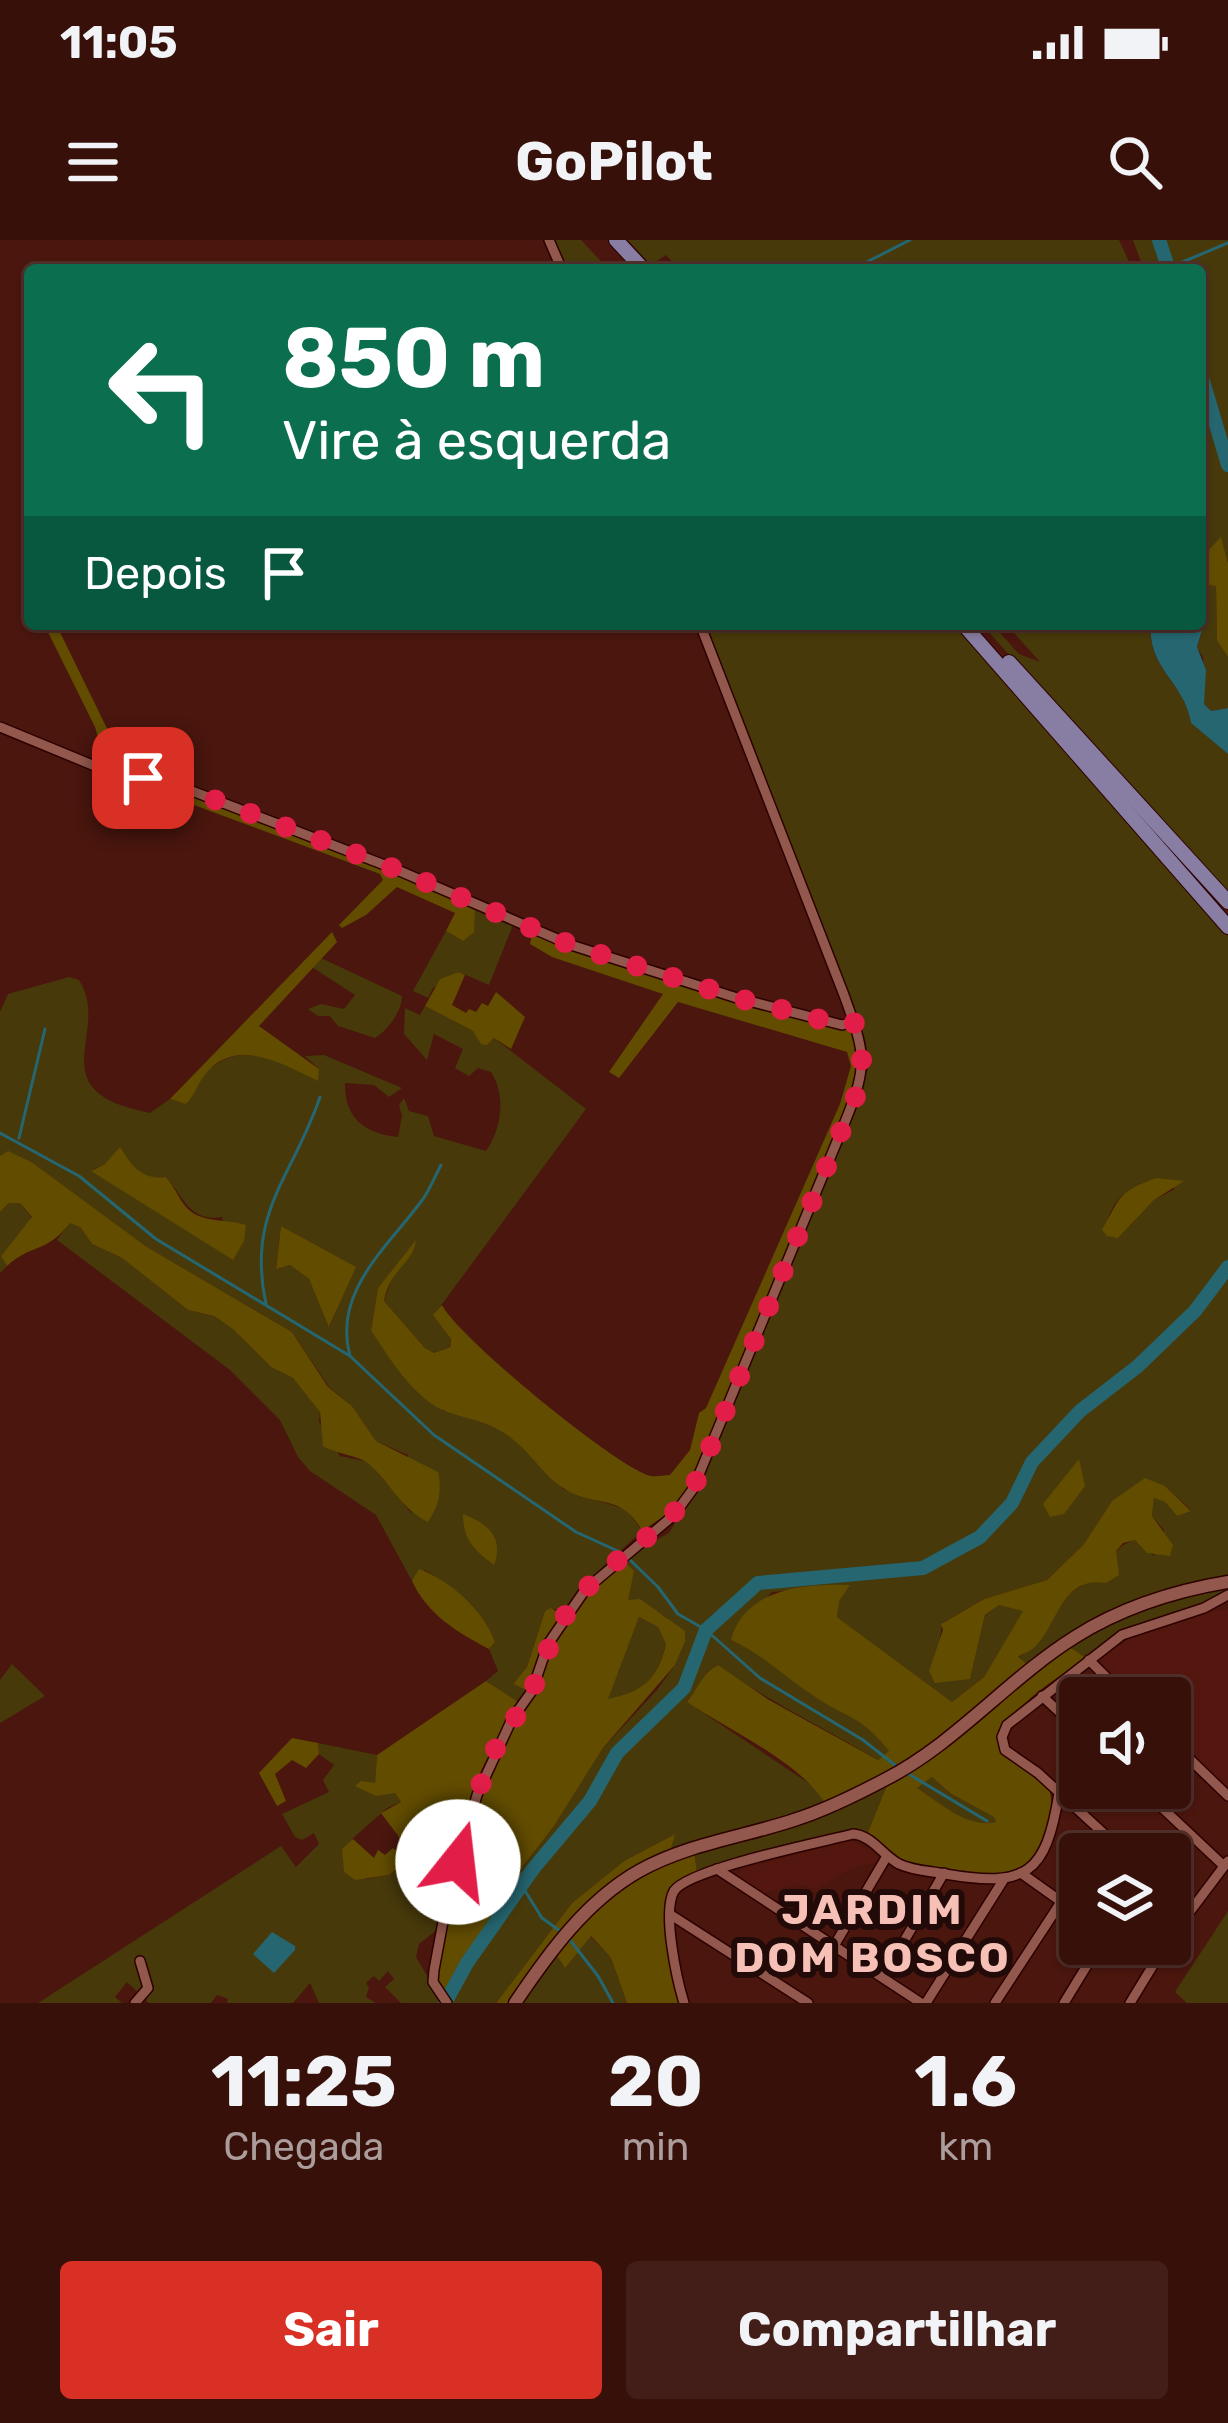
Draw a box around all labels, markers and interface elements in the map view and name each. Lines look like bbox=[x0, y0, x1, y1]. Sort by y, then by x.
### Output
text: 11:05 bbox=[60, 16, 178, 69]
icon: menu bbox=[60, 129, 126, 195]
icon: search bbox=[1102, 129, 1168, 195]
text: GoPilot bbox=[515, 130, 713, 194]
text: 850 m bbox=[282, 308, 545, 408]
icon: left bbox=[84, 312, 240, 468]
text: Vire à esquerda bbox=[282, 409, 671, 473]
icon: arrive bbox=[251, 540, 317, 606]
text: Depois bbox=[84, 547, 227, 600]
pin bbox=[92, 727, 194, 829]
icon: arrive bbox=[110, 745, 176, 811]
map controls bbox=[1059, 1677, 1191, 1965]
button: sound bbox=[1059, 1677, 1191, 1809]
position arrow bbox=[395, 1799, 521, 1925]
button: layers bbox=[1059, 1833, 1191, 1965]
district label: JARDIM DOM BOSCO bbox=[734, 1885, 1012, 1983]
text: 11:25 bbox=[211, 2039, 397, 2124]
text: 20 bbox=[608, 2039, 703, 2124]
text: 1.6 bbox=[914, 2039, 1017, 2124]
text: Chegada bbox=[223, 2124, 384, 2170]
text: min bbox=[622, 2124, 689, 2170]
text: km bbox=[938, 2124, 993, 2170]
button: Sair bbox=[60, 2261, 602, 2399]
button: Compartilhar bbox=[626, 2261, 1168, 2399]

